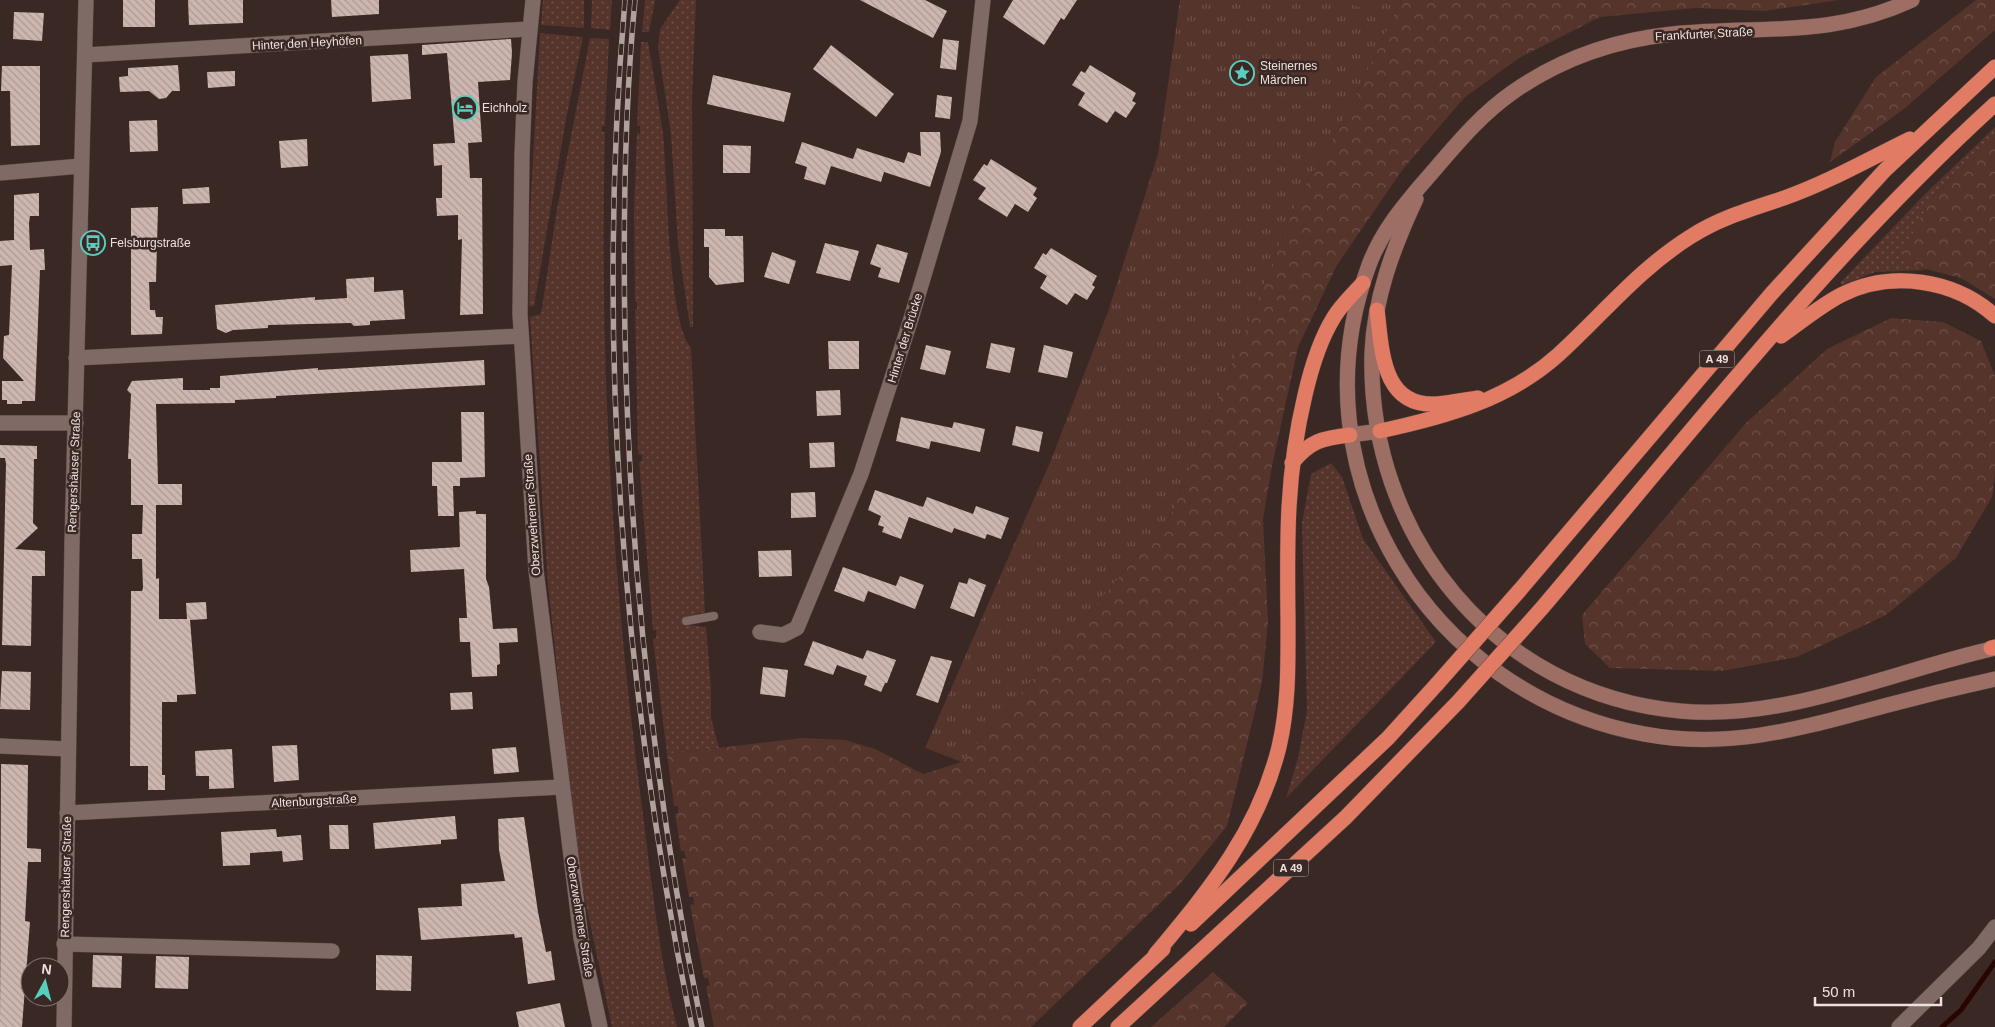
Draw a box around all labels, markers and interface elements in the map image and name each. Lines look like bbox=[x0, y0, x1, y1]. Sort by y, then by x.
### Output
street label: Frankfurter Straße bbox=[1655, 24, 1754, 44]
street label: Hinter den Heyhöfen bbox=[252, 33, 362, 53]
place label: Steinernes Märchen bbox=[1260, 59, 1317, 87]
place icon: Steinernes Märchen bbox=[1229, 60, 1255, 86]
hotel icon: Eichholz bbox=[452, 95, 478, 121]
place label: Eichholz bbox=[482, 101, 527, 115]
bus stop icon: Felsburgstraße bbox=[80, 230, 106, 256]
place label: Felsburgstraße bbox=[110, 236, 191, 250]
street label: Hinter der Brücke bbox=[885, 291, 925, 385]
road number: A 49 bbox=[1700, 350, 1734, 368]
street label: Rengershäuser Straße bbox=[65, 411, 83, 533]
street label: Oberzwehrener Straße bbox=[521, 453, 543, 576]
street label: Altenburgstraße bbox=[271, 792, 357, 810]
street label: Rengershäuser Straße bbox=[58, 816, 74, 938]
street label: Oberzwehrener Straße bbox=[564, 856, 597, 979]
road number: A 49 bbox=[1274, 860, 1308, 876]
north arrow bbox=[20, 957, 70, 1007]
text: N bbox=[41, 961, 53, 978]
scale bar bbox=[1815, 974, 1941, 1006]
text: 50 m bbox=[1822, 983, 1855, 1000]

